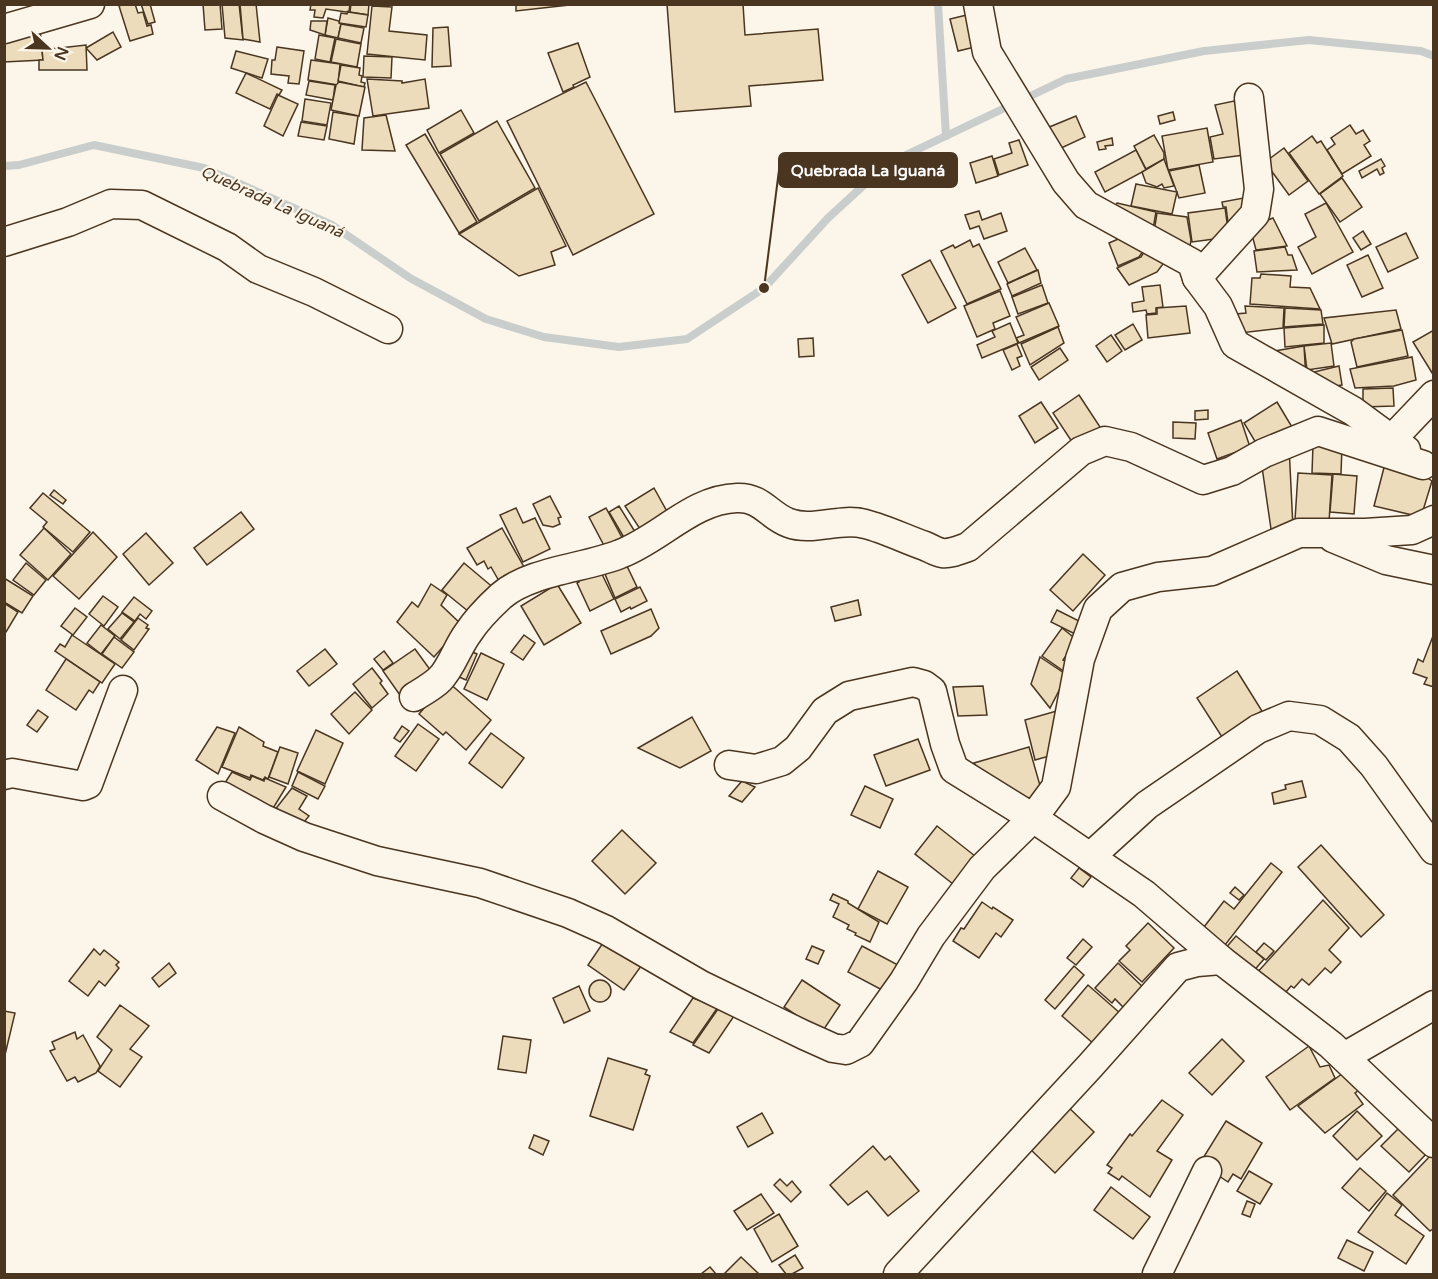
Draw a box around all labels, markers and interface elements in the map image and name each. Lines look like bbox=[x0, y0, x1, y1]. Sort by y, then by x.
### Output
north arrow bbox=[18, 18, 78, 78]
text: N bbox=[49, 44, 73, 63]
callout: Quebrada La Iguaná bbox=[779, 153, 957, 187]
water label: Quebrada La Iguaná bbox=[197, 161, 348, 243]
text: Quebrada La Iguaná bbox=[791, 161, 945, 181]

